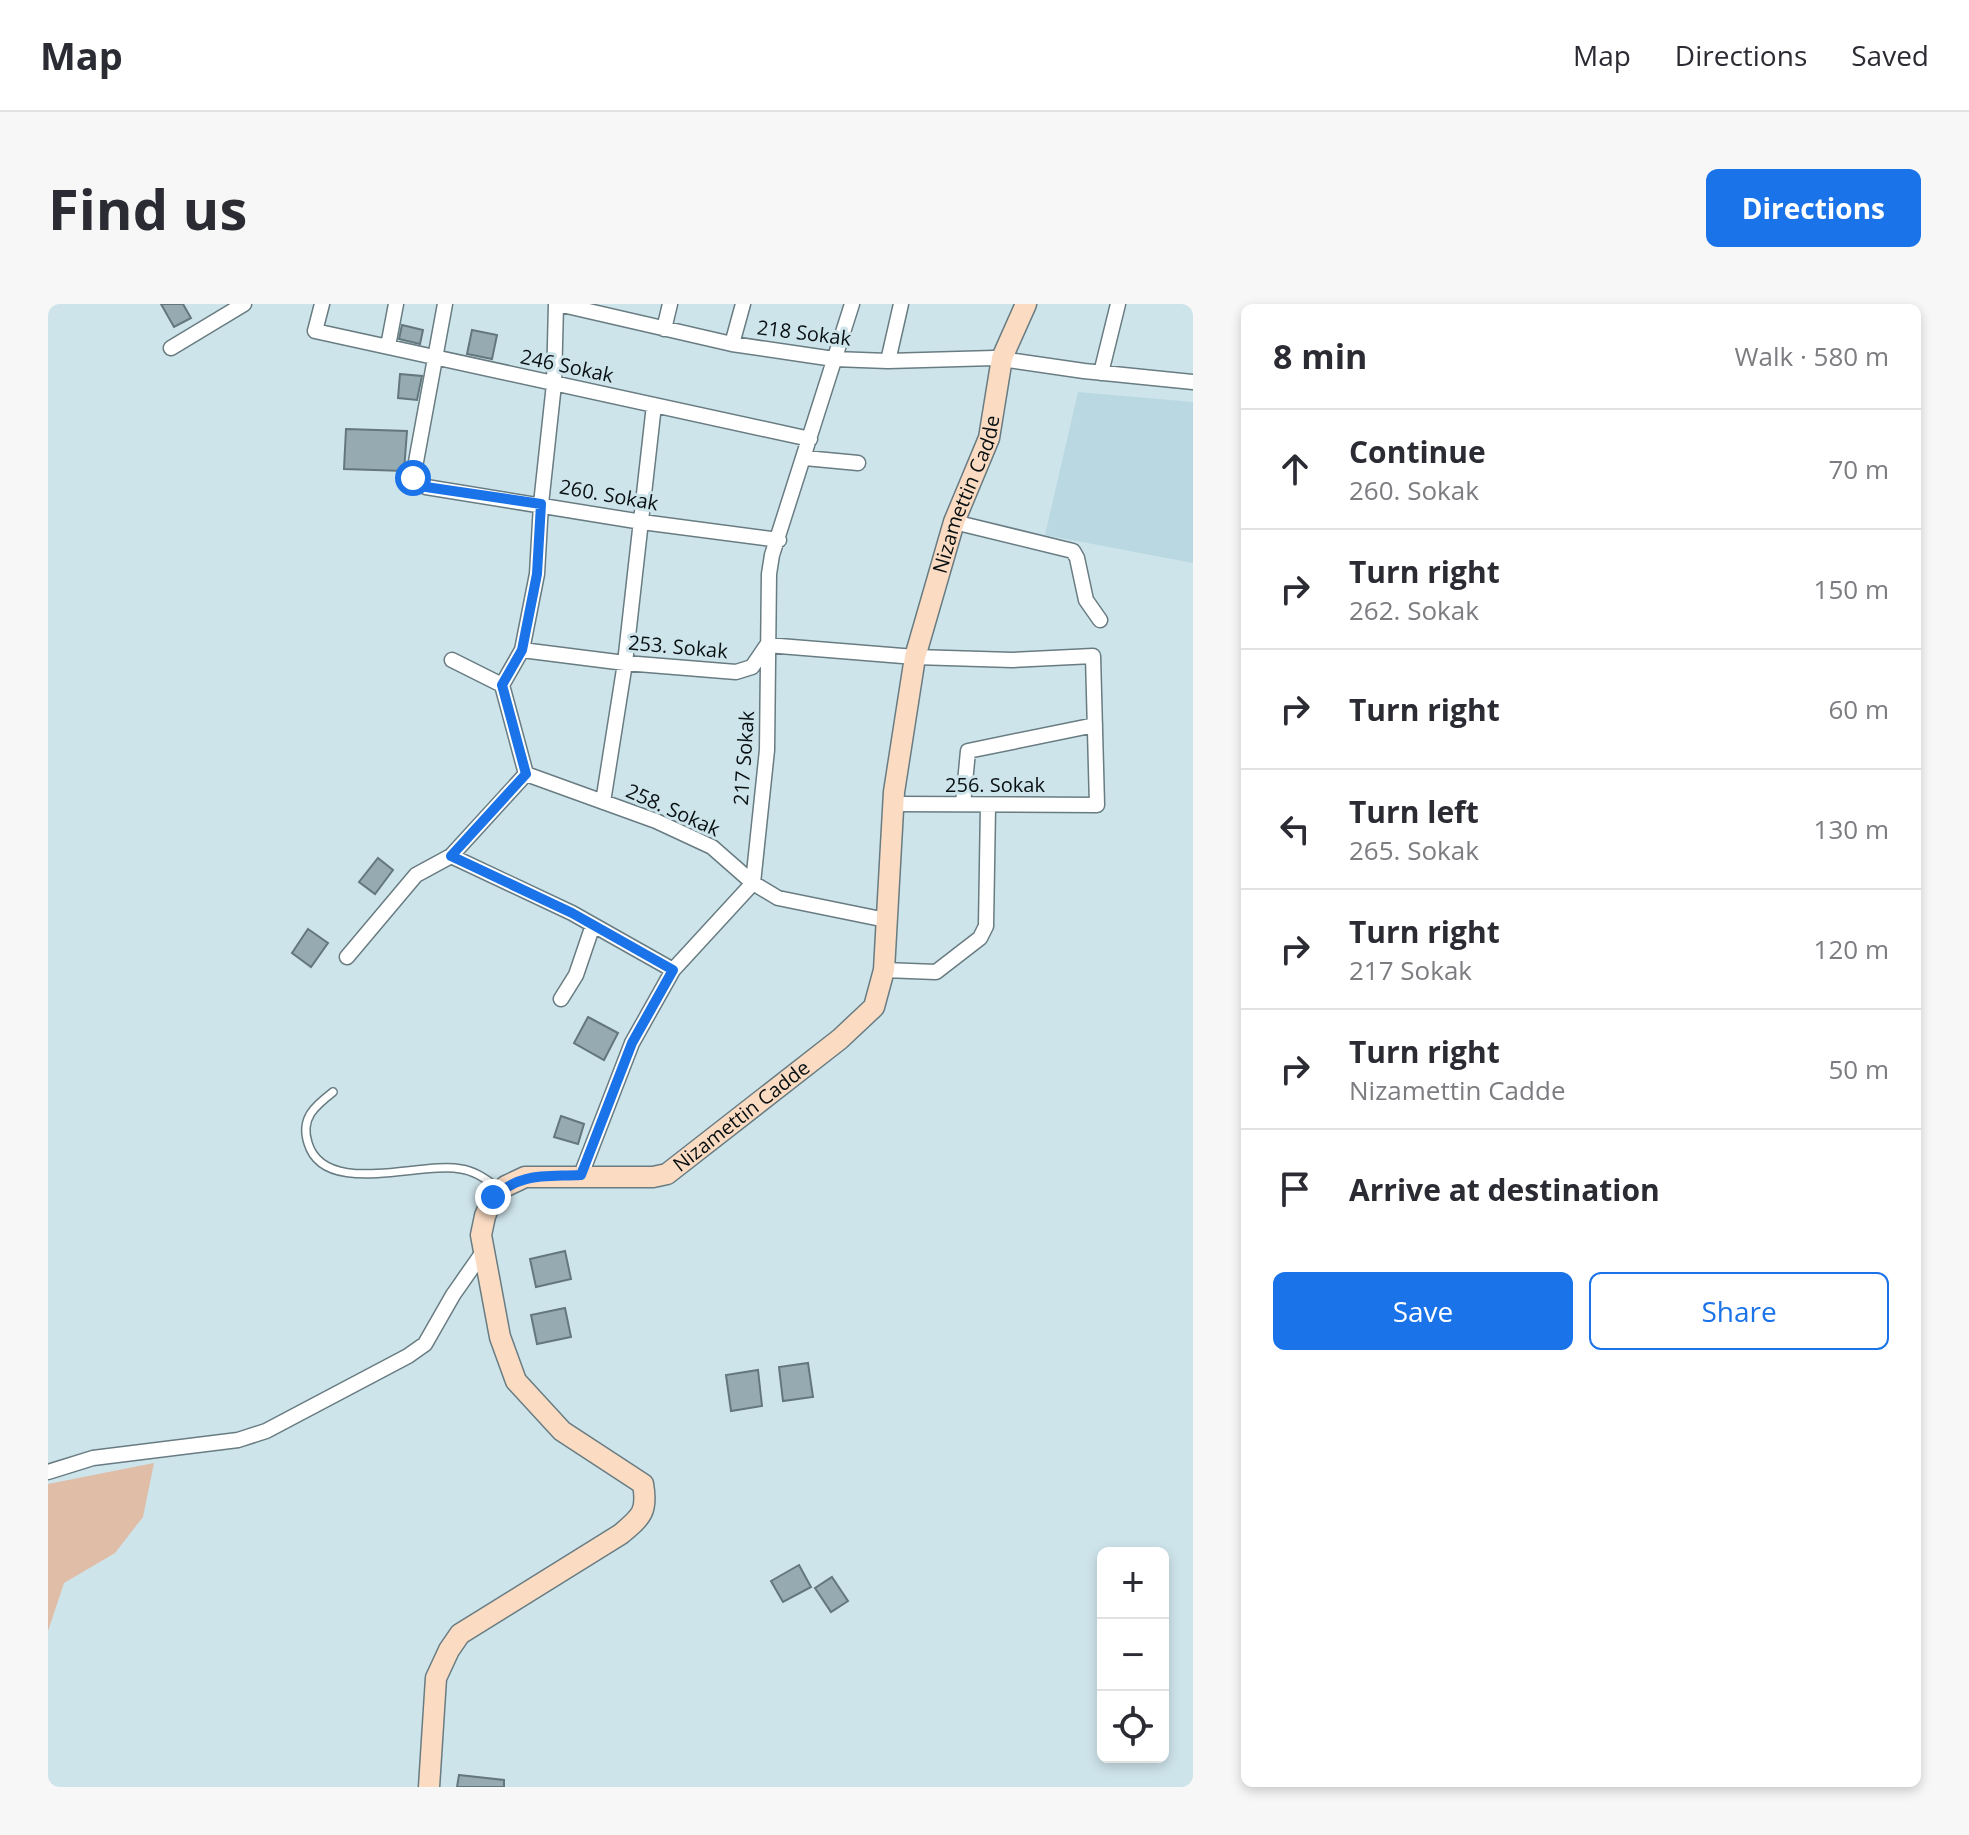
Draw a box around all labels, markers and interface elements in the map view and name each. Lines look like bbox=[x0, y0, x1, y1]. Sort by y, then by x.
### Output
text: Map bbox=[40, 29, 123, 81]
text: Map bbox=[1573, 36, 1631, 74]
text: Directions bbox=[1675, 36, 1807, 74]
text: Saved bbox=[1851, 36, 1929, 74]
button: Directions bbox=[1706, 169, 1921, 247]
text: Find us bbox=[48, 170, 247, 246]
street label: 218 Sokak bbox=[755, 313, 853, 352]
text: 8 min bbox=[1273, 333, 1367, 379]
text: Walk · 580 m bbox=[1735, 338, 1889, 374]
street label: 246 Sokak bbox=[518, 342, 617, 389]
street label: Nizamettin Cadde bbox=[926, 413, 1005, 577]
text: Continue bbox=[1349, 431, 1486, 472]
icon: ahead bbox=[1273, 447, 1317, 491]
text: 70 m bbox=[1828, 451, 1889, 487]
route start bbox=[395, 460, 431, 496]
text: 260. Sokak bbox=[1349, 472, 1479, 508]
street label: 260. Sokak bbox=[558, 473, 661, 517]
text: Turn right bbox=[1349, 551, 1500, 592]
icon: right bbox=[1273, 567, 1317, 611]
text: 150 m bbox=[1814, 571, 1889, 607]
text: 262. Sokak bbox=[1349, 592, 1479, 628]
street label: 253. Sokak bbox=[627, 629, 729, 664]
icon: right bbox=[1273, 687, 1317, 731]
text: Turn right bbox=[1349, 689, 1500, 730]
text: 60 m bbox=[1828, 691, 1889, 727]
street label: 217 Sokak bbox=[727, 709, 760, 806]
street label: 256. Sokak bbox=[945, 771, 1045, 798]
street label: 258. Sokak bbox=[622, 777, 725, 842]
text: Turn left bbox=[1349, 791, 1479, 832]
icon: left bbox=[1273, 807, 1317, 851]
text: 130 m bbox=[1814, 811, 1889, 847]
text: 265. Sokak bbox=[1349, 832, 1479, 868]
text: Turn right bbox=[1349, 911, 1500, 952]
icon: right bbox=[1273, 927, 1317, 971]
text: 120 m bbox=[1814, 931, 1889, 967]
text: 217 Sokak bbox=[1349, 952, 1472, 988]
text: Turn right bbox=[1349, 1031, 1500, 1072]
icon: right bbox=[1273, 1047, 1317, 1091]
text: 50 m bbox=[1828, 1051, 1889, 1087]
street label: Nizamettin Cadde bbox=[667, 1054, 815, 1178]
text: Nizamettin Cadde bbox=[1349, 1072, 1565, 1108]
icon: arrive bbox=[1273, 1167, 1317, 1211]
text: Arrive at destination bbox=[1349, 1169, 1660, 1210]
route end bbox=[475, 1179, 511, 1215]
button: Save bbox=[1273, 1272, 1573, 1350]
button: Share bbox=[1589, 1272, 1889, 1350]
map controls bbox=[1097, 1547, 1169, 1763]
button: + bbox=[1097, 1547, 1169, 1619]
button: − bbox=[1097, 1619, 1169, 1691]
button: locate bbox=[1097, 1691, 1169, 1763]

